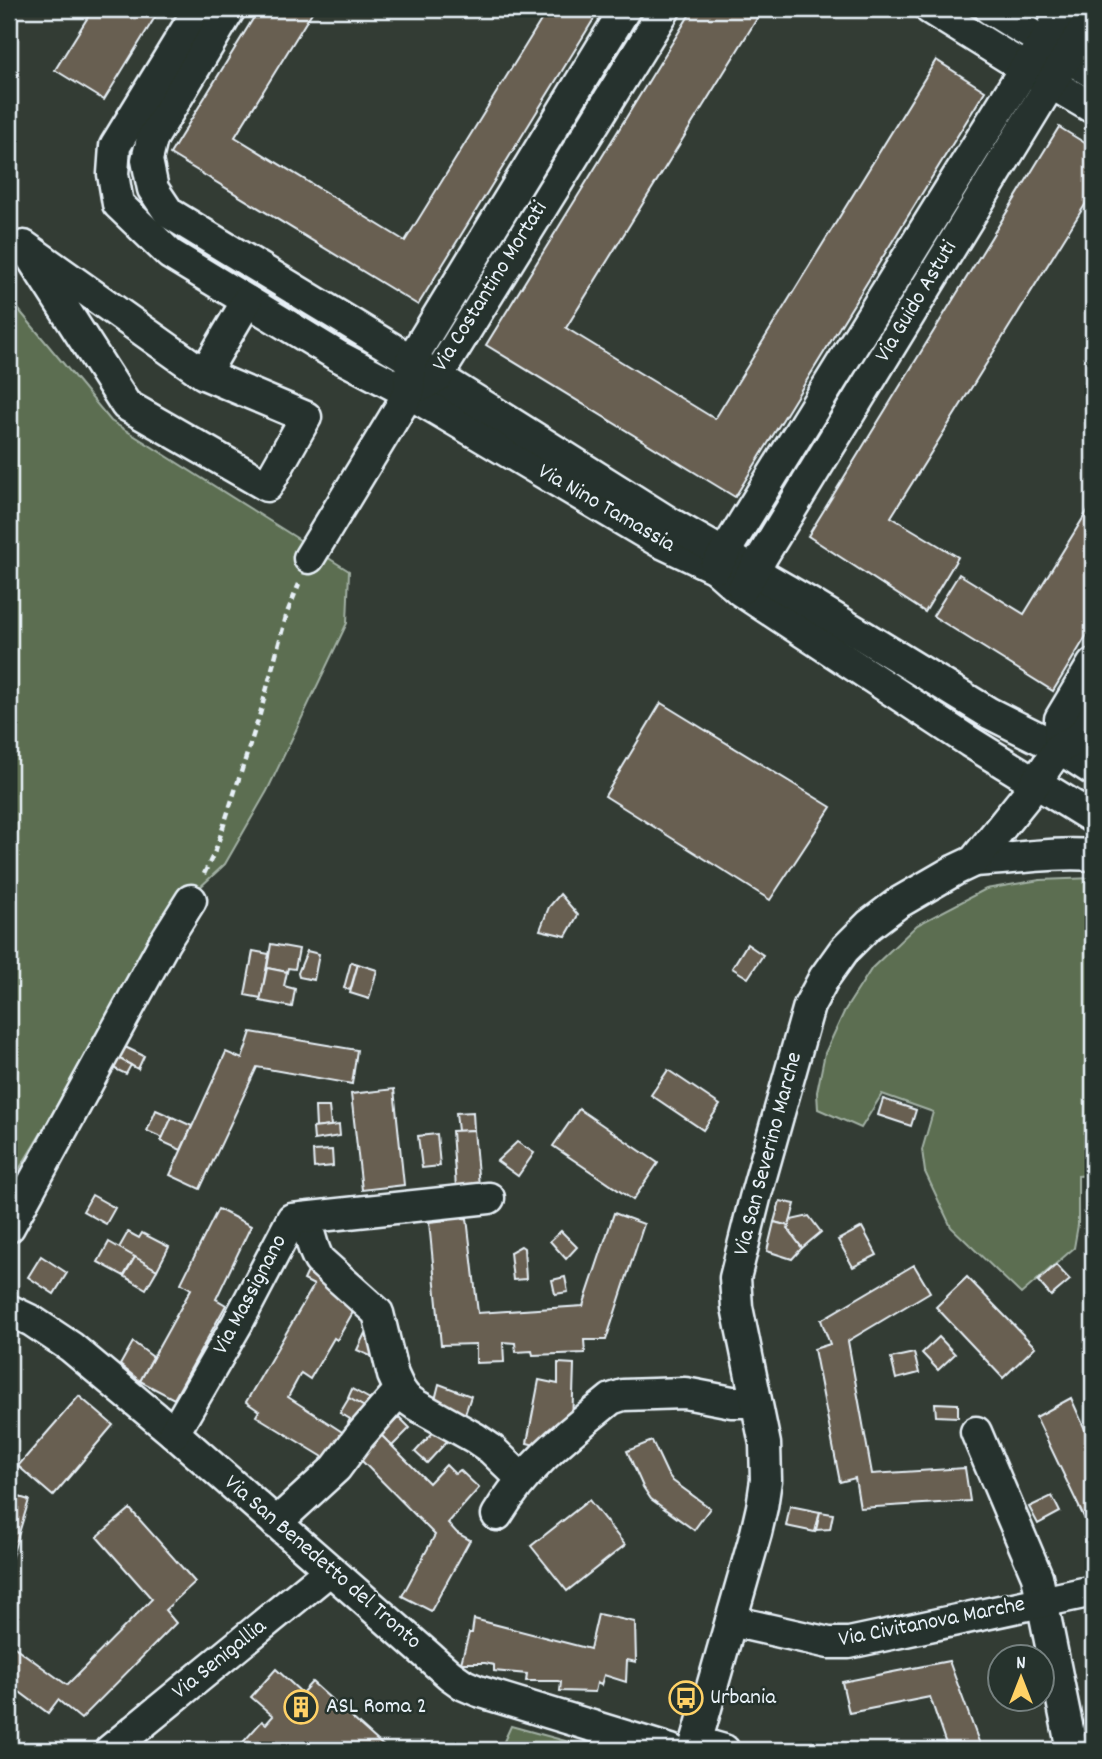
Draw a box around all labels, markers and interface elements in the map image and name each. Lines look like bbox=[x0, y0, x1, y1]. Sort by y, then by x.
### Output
street label: Via Costantino Mortati bbox=[425, 195, 557, 379]
street label: Via Guido Astuti bbox=[868, 235, 966, 369]
street label: Via Nino Tamassia bbox=[531, 456, 682, 562]
street label: Via San Severino Marche bbox=[726, 1048, 812, 1260]
street label: Via Massignano bbox=[206, 1229, 296, 1361]
street label: Via San Benedetto del Tronto bbox=[216, 1468, 428, 1658]
street label: Via Civitanova Marche bbox=[836, 1589, 1028, 1657]
street label: Via Senigallia bbox=[166, 1611, 275, 1708]
north arrow bbox=[986, 1644, 1056, 1714]
text: N bbox=[1016, 1651, 1026, 1678]
bus stop icon: Urbania bbox=[667, 1679, 705, 1717]
place label: Urbania bbox=[710, 1682, 777, 1715]
building icon: ASL Roma 2 bbox=[282, 1688, 320, 1726]
place label: ASL Roma 2 bbox=[326, 1691, 427, 1724]

